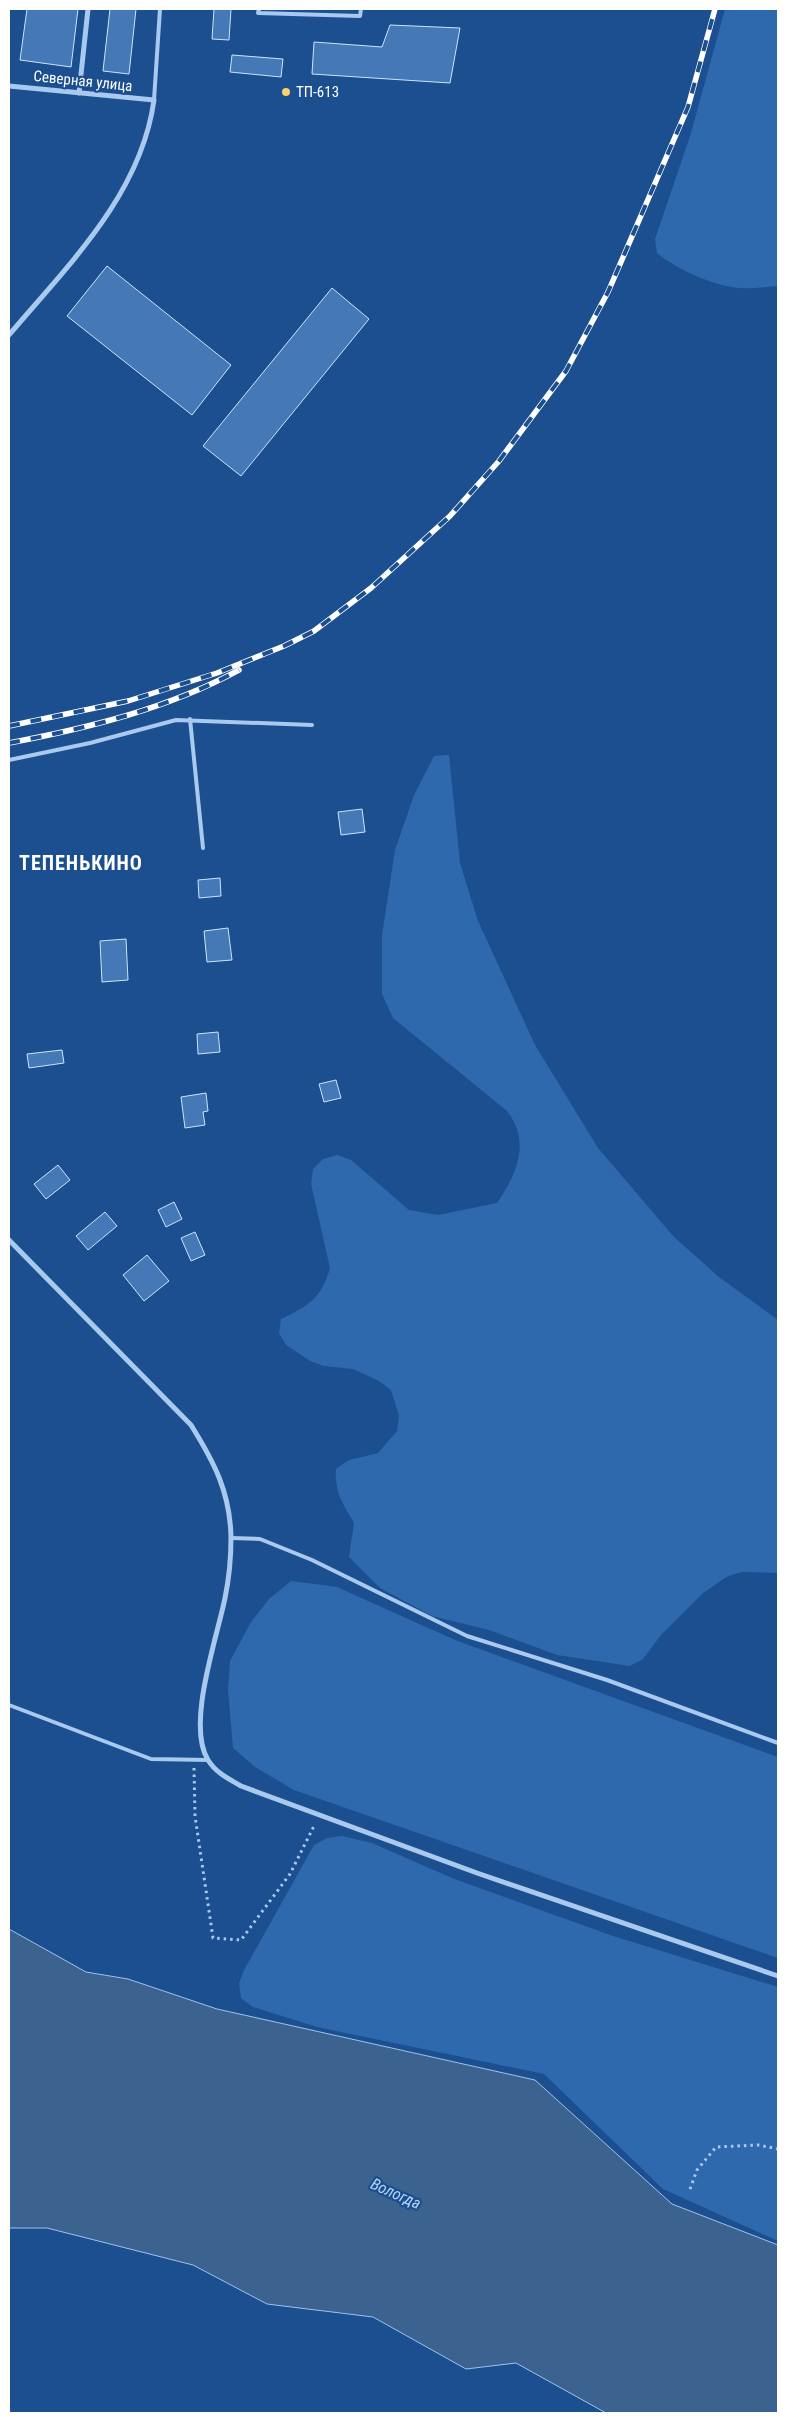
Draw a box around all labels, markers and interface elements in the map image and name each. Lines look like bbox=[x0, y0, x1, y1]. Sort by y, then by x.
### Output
street label: Северная улица bbox=[33, 67, 133, 95]
place label: ТП-613 bbox=[296, 83, 339, 101]
marker: ТП-613 bbox=[280, 86, 292, 98]
district label: ТЕПЕНЬКИНО bbox=[19, 851, 143, 875]
water label: Вологда bbox=[368, 2174, 424, 2213]

